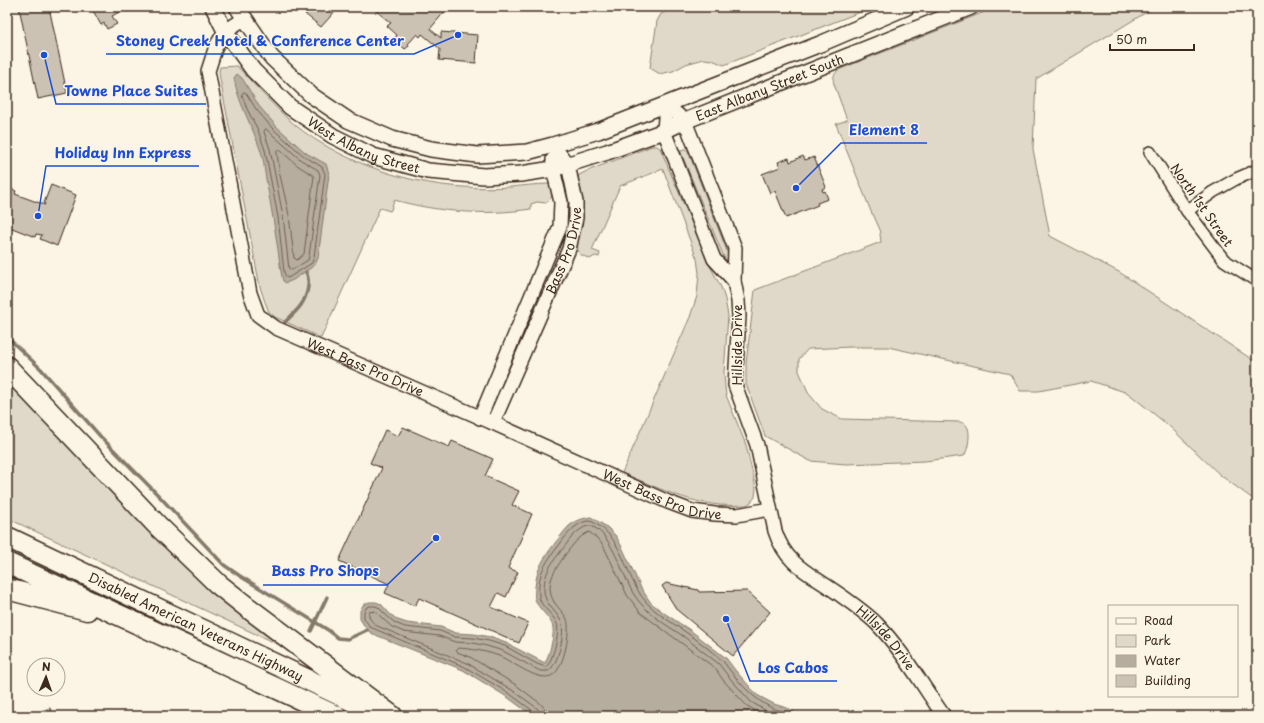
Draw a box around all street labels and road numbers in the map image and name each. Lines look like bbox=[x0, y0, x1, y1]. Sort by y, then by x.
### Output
street label: East Albany Street South bbox=[692, 49, 846, 125]
street label: West Albany Street bbox=[304, 111, 422, 177]
street label: North 1st Street bbox=[1167, 159, 1238, 250]
street label: Bass Pro Drive bbox=[540, 207, 585, 297]
street label: Hillside Drive bbox=[727, 304, 746, 386]
street label: West Bass Pro Drive bbox=[304, 333, 427, 401]
street label: West Bass Pro Drive bbox=[600, 464, 722, 523]
street label: Disabled American Veterans Highway bbox=[85, 567, 307, 685]
street label: Hillside Drive bbox=[853, 600, 920, 673]

